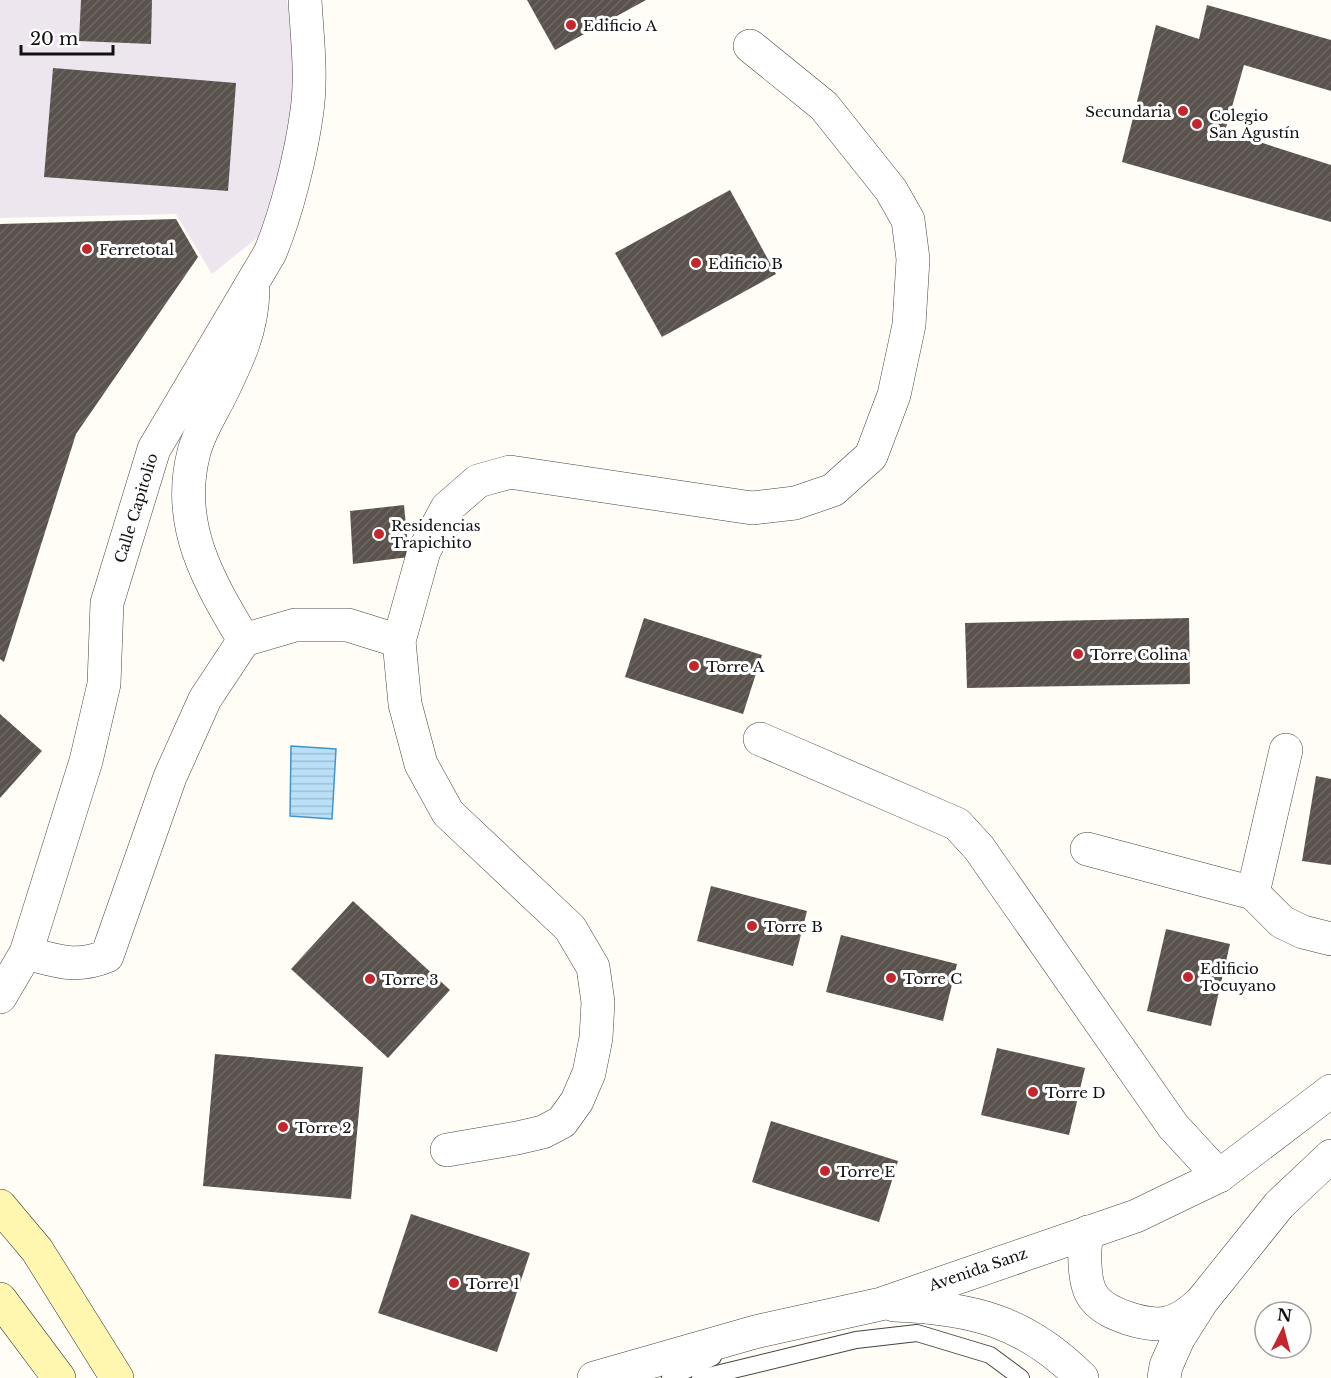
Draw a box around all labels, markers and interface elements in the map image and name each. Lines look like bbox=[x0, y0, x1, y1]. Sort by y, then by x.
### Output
place label: Edificio A bbox=[583, 16, 658, 35]
scale bar bbox=[21, 18, 112, 56]
marker: Edificio A bbox=[564, 18, 578, 32]
text: 20 m bbox=[30, 28, 78, 50]
place label: Secundaria bbox=[1085, 102, 1172, 121]
marker: Secundaria bbox=[1176, 104, 1190, 118]
place label: Colegio San Agustín bbox=[1209, 106, 1300, 142]
marker: Colegio San Agustín bbox=[1190, 117, 1204, 131]
place label: Ferretotal bbox=[99, 240, 174, 259]
marker: Ferretotal bbox=[80, 242, 94, 256]
place label: Edificio B bbox=[708, 254, 783, 273]
marker: Edificio B bbox=[689, 256, 703, 270]
street label: Calle Capitolio bbox=[110, 451, 162, 565]
place label: Residencias Trapichito bbox=[391, 516, 481, 552]
marker: Residencias Trapichito bbox=[372, 527, 386, 541]
place label: Torre Colina bbox=[1090, 645, 1188, 664]
marker: Torre Colina bbox=[1071, 647, 1085, 661]
place label: Torre A bbox=[706, 657, 765, 676]
marker: Torre A bbox=[687, 659, 701, 673]
place label: Torre B bbox=[764, 917, 823, 936]
marker: Torre B bbox=[745, 919, 759, 933]
place label: Edificio Tocuyano bbox=[1200, 959, 1276, 995]
place label: Torre C bbox=[903, 969, 962, 988]
place label: Torre 3 bbox=[382, 970, 438, 989]
marker: Edificio Tocuyano bbox=[1181, 970, 1195, 984]
marker: Torre C bbox=[884, 971, 898, 985]
marker: Torre 3 bbox=[363, 972, 377, 986]
place label: Torre D bbox=[1045, 1083, 1106, 1102]
marker: Torre D bbox=[1026, 1085, 1040, 1099]
place label: Torre 2 bbox=[295, 1118, 351, 1137]
marker: Torre 2 bbox=[276, 1120, 290, 1134]
place label: Torre E bbox=[837, 1162, 895, 1181]
marker: Torre E bbox=[818, 1164, 832, 1178]
street label: Avenida Sanz bbox=[925, 1243, 1030, 1295]
place label: Torre 1 bbox=[466, 1274, 520, 1293]
marker: Torre 1 bbox=[447, 1276, 461, 1290]
north arrow bbox=[1253, 1300, 1313, 1360]
text: N bbox=[1276, 1304, 1293, 1326]

